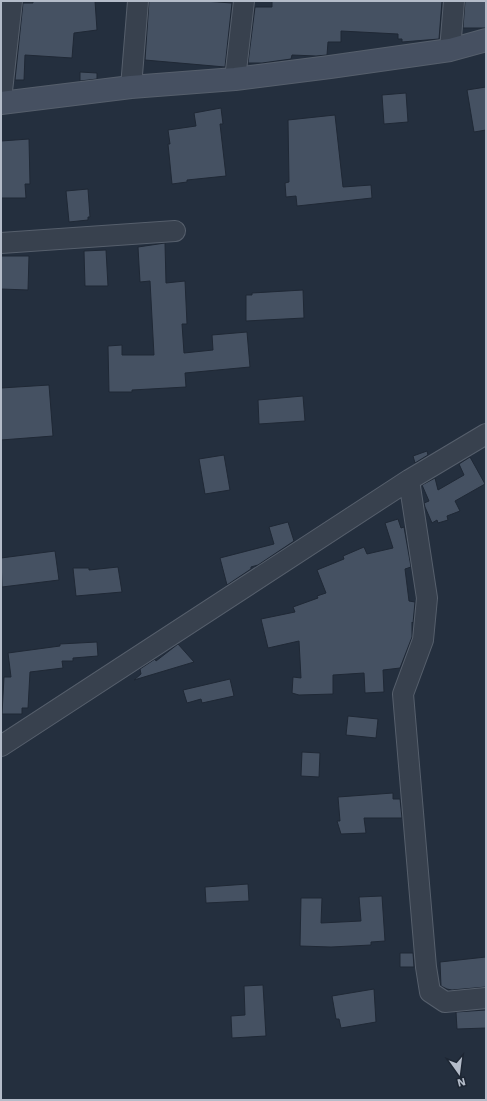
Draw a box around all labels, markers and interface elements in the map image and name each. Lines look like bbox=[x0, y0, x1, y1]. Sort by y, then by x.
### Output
north arrow bbox=[439, 1053, 479, 1093]
text: N bbox=[456, 1075, 467, 1090]

